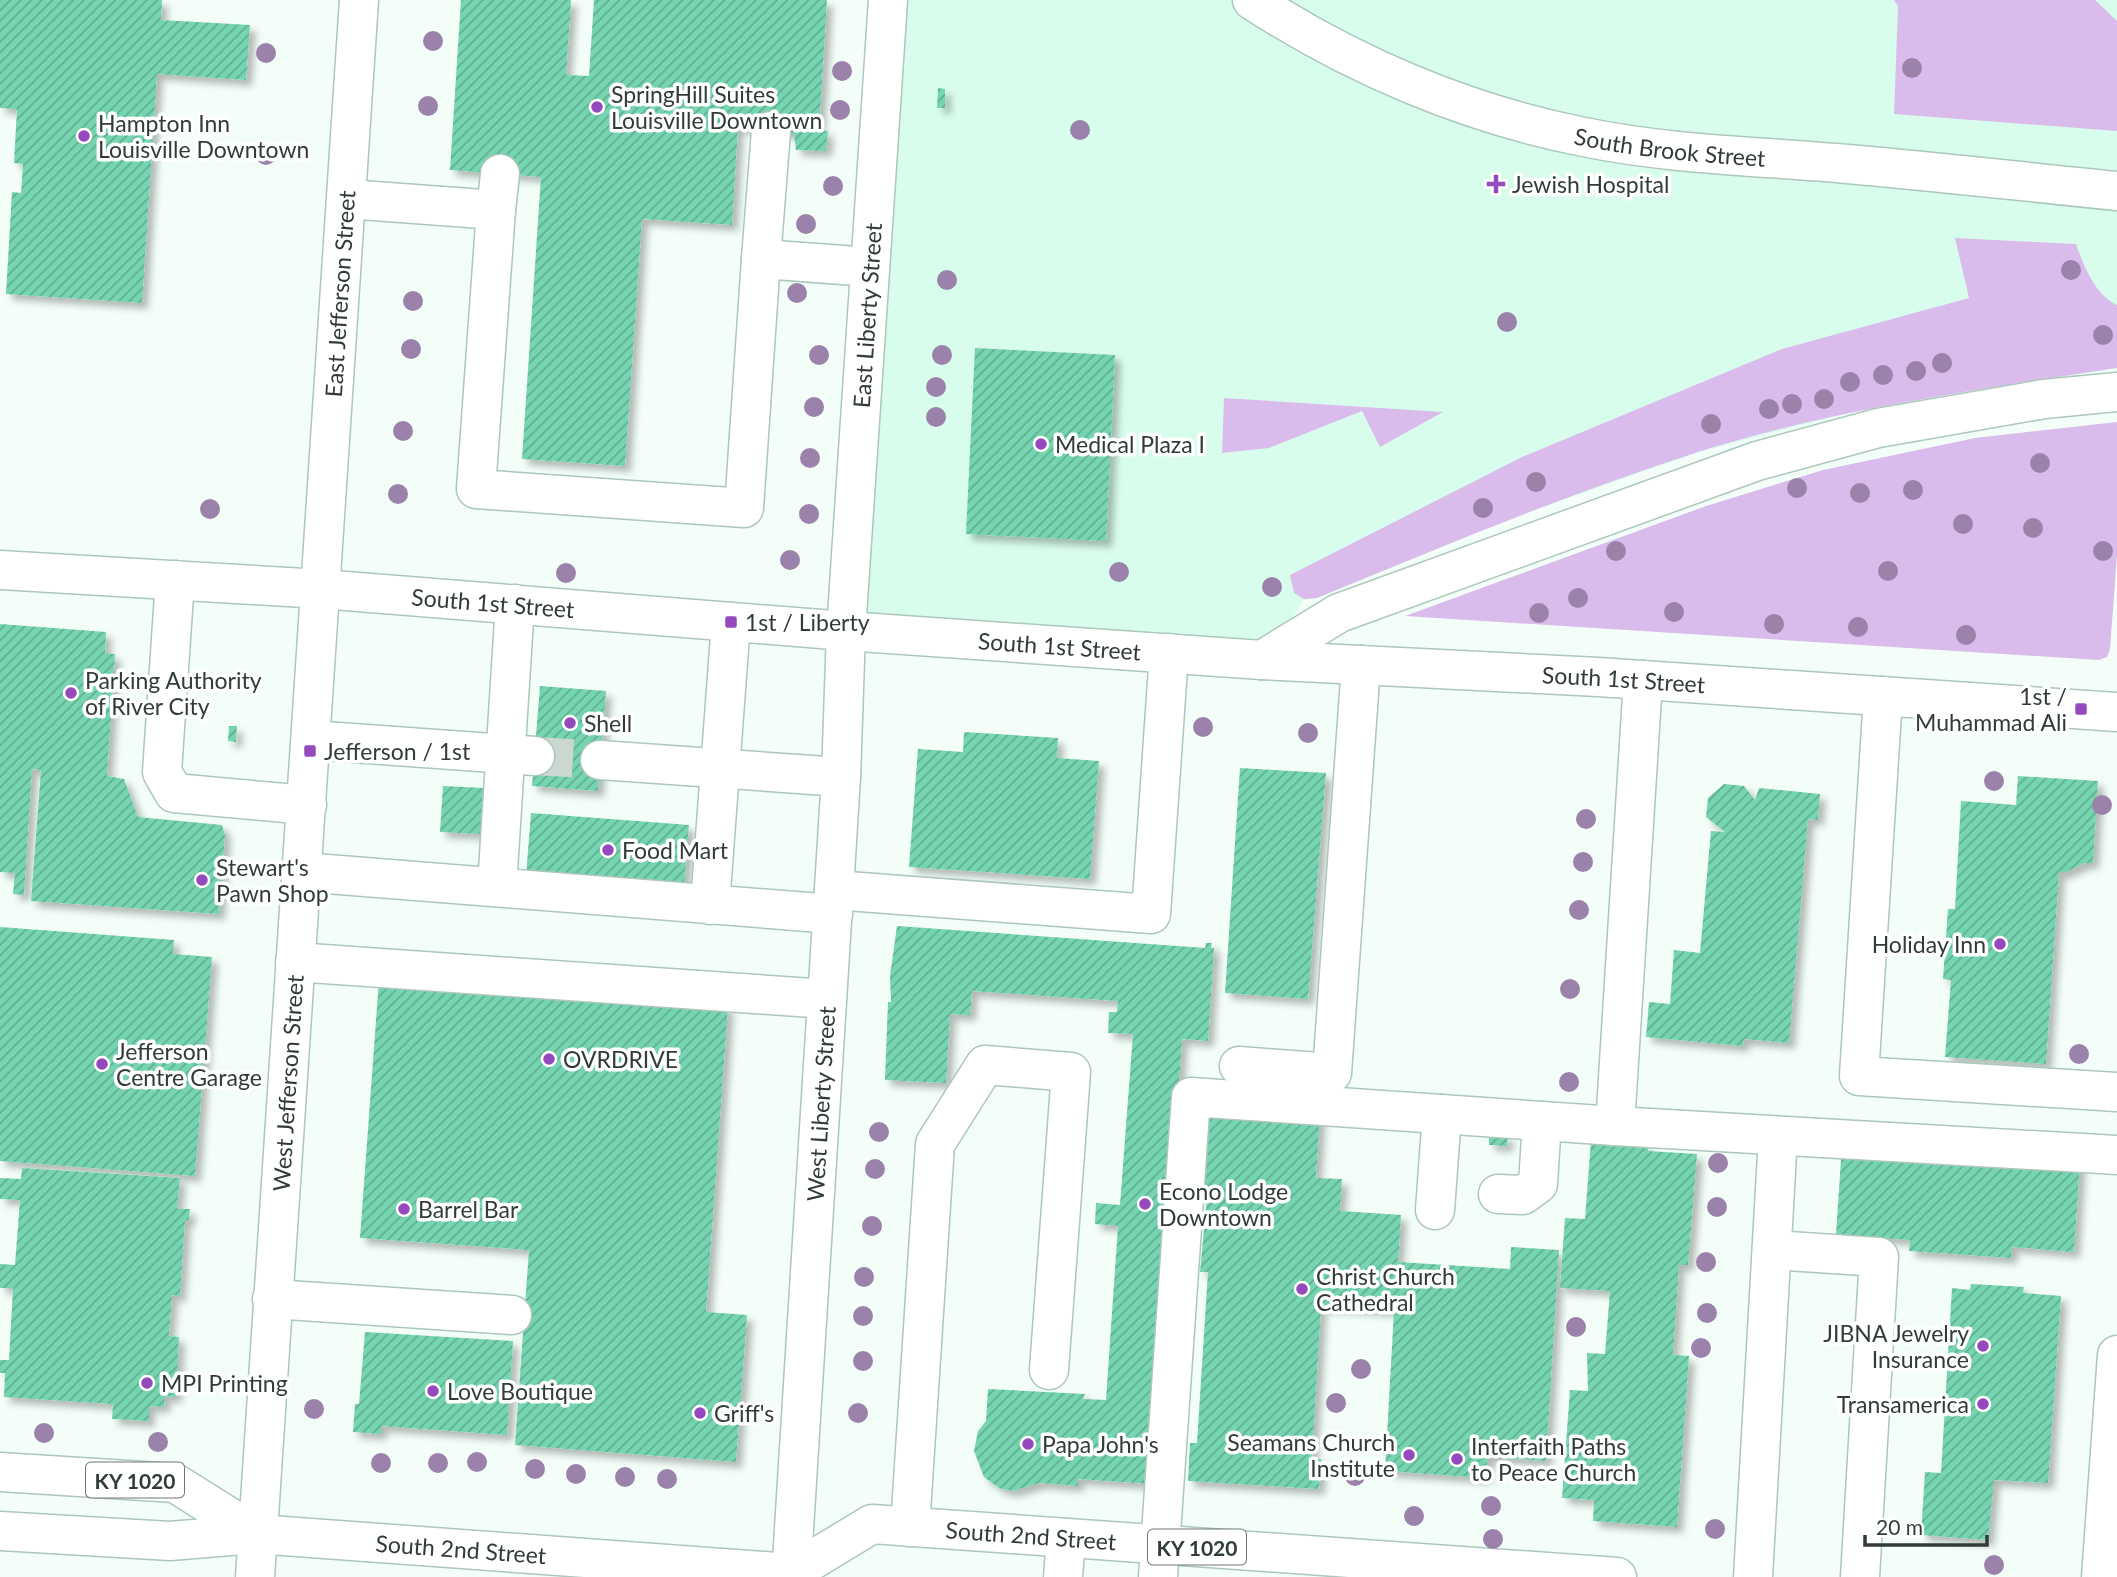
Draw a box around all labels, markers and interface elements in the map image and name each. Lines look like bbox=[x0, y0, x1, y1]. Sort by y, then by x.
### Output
place label: SpringHill Suites Louisville Downtown bbox=[611, 80, 822, 134]
marker: SpringHill Suites Louisville Downtown bbox=[589, 99, 605, 115]
place label: Hampton Inn Louisville Downtown bbox=[98, 109, 309, 163]
street label: South Brook Street bbox=[1572, 121, 1767, 172]
marker: Hampton Inn Louisville Downtown bbox=[76, 128, 92, 144]
place label: Jewish Hospital bbox=[1512, 170, 1669, 198]
marker: Jewish Hospital bbox=[1486, 174, 1506, 194]
street label: East Jefferson Street bbox=[319, 189, 360, 398]
street label: East Liberty Street bbox=[847, 221, 887, 409]
place label: Medical Plaza I bbox=[1055, 430, 1205, 458]
marker: Medical Plaza I bbox=[1033, 436, 1049, 452]
street label: South 1st Street bbox=[410, 582, 576, 623]
place label: 1st / Liberty bbox=[745, 608, 870, 636]
marker: 1st / Liberty bbox=[723, 614, 739, 630]
street label: South 1st Street bbox=[977, 626, 1143, 666]
street label: South 1st Street bbox=[1541, 660, 1707, 698]
place label: Parking Authority of River City bbox=[85, 666, 262, 720]
place label: 1st / Muhammad Ali bbox=[1915, 682, 2067, 736]
marker: Parking Authority of River City bbox=[63, 685, 79, 701]
marker: 1st / Muhammad Ali bbox=[2073, 701, 2089, 717]
place label: Shell bbox=[584, 709, 632, 737]
marker: Shell bbox=[562, 715, 578, 731]
place label: Jefferson / 1st bbox=[324, 737, 471, 765]
marker: Jefferson / 1st bbox=[302, 743, 318, 759]
place label: Food Mart bbox=[622, 836, 729, 864]
marker: Food Mart bbox=[600, 842, 616, 858]
place label: Stewart's Pawn Shop bbox=[216, 853, 329, 907]
marker: Stewart's Pawn Shop bbox=[194, 872, 210, 888]
place label: Holiday Inn bbox=[1872, 930, 1986, 958]
marker: Holiday Inn bbox=[1992, 936, 2008, 952]
street label: West Jefferson Street bbox=[266, 973, 309, 1192]
street label: West Liberty Street bbox=[800, 1005, 841, 1202]
place label: Jefferson Centre Garage bbox=[116, 1037, 262, 1091]
place label: OVRDRIVE bbox=[563, 1045, 678, 1073]
marker: OVRDRIVE bbox=[541, 1051, 557, 1067]
marker: Jefferson Centre Garage bbox=[94, 1056, 110, 1072]
place label: Econo Lodge Downtown bbox=[1159, 1177, 1288, 1231]
place label: Barrel Bar bbox=[418, 1195, 519, 1223]
marker: Econo Lodge Downtown bbox=[1137, 1196, 1153, 1212]
marker: Barrel Bar bbox=[396, 1201, 412, 1217]
place label: Christ Church Cathedral bbox=[1316, 1262, 1455, 1316]
marker: Christ Church Cathedral bbox=[1294, 1281, 1310, 1297]
place label: JIBNA Jewelry Insurance bbox=[1823, 1319, 1969, 1373]
marker: JIBNA Jewelry Insurance bbox=[1975, 1338, 1991, 1354]
place label: MPI Printing bbox=[161, 1369, 288, 1397]
marker: MPI Printing bbox=[139, 1375, 155, 1391]
place label: Love Boutique bbox=[447, 1377, 593, 1405]
marker: Love Boutique bbox=[425, 1383, 441, 1399]
place label: Transamerica bbox=[1837, 1390, 1969, 1418]
marker: Transamerica bbox=[1975, 1396, 1991, 1412]
place label: Griff's bbox=[714, 1399, 774, 1427]
marker: Griff's bbox=[692, 1405, 708, 1421]
place label: Seamans Church Institute bbox=[1227, 1428, 1395, 1482]
place label: Papa John's bbox=[1042, 1430, 1159, 1458]
place label: Interfaith Paths to Peace Church bbox=[1471, 1432, 1636, 1486]
marker: Papa John's bbox=[1020, 1436, 1036, 1452]
marker: Seamans Church Institute bbox=[1401, 1447, 1417, 1463]
marker: Interfaith Paths to Peace Church bbox=[1449, 1451, 1465, 1467]
road number: KY 1020 bbox=[86, 1462, 184, 1498]
scale bar bbox=[1865, 1504, 1988, 1548]
text: 20 m bbox=[1876, 1514, 1923, 1539]
street label: South 2nd Street bbox=[945, 1515, 1118, 1555]
street label: South 2nd Street bbox=[375, 1529, 548, 1569]
road number: KY 1020 bbox=[1148, 1530, 1246, 1564]

